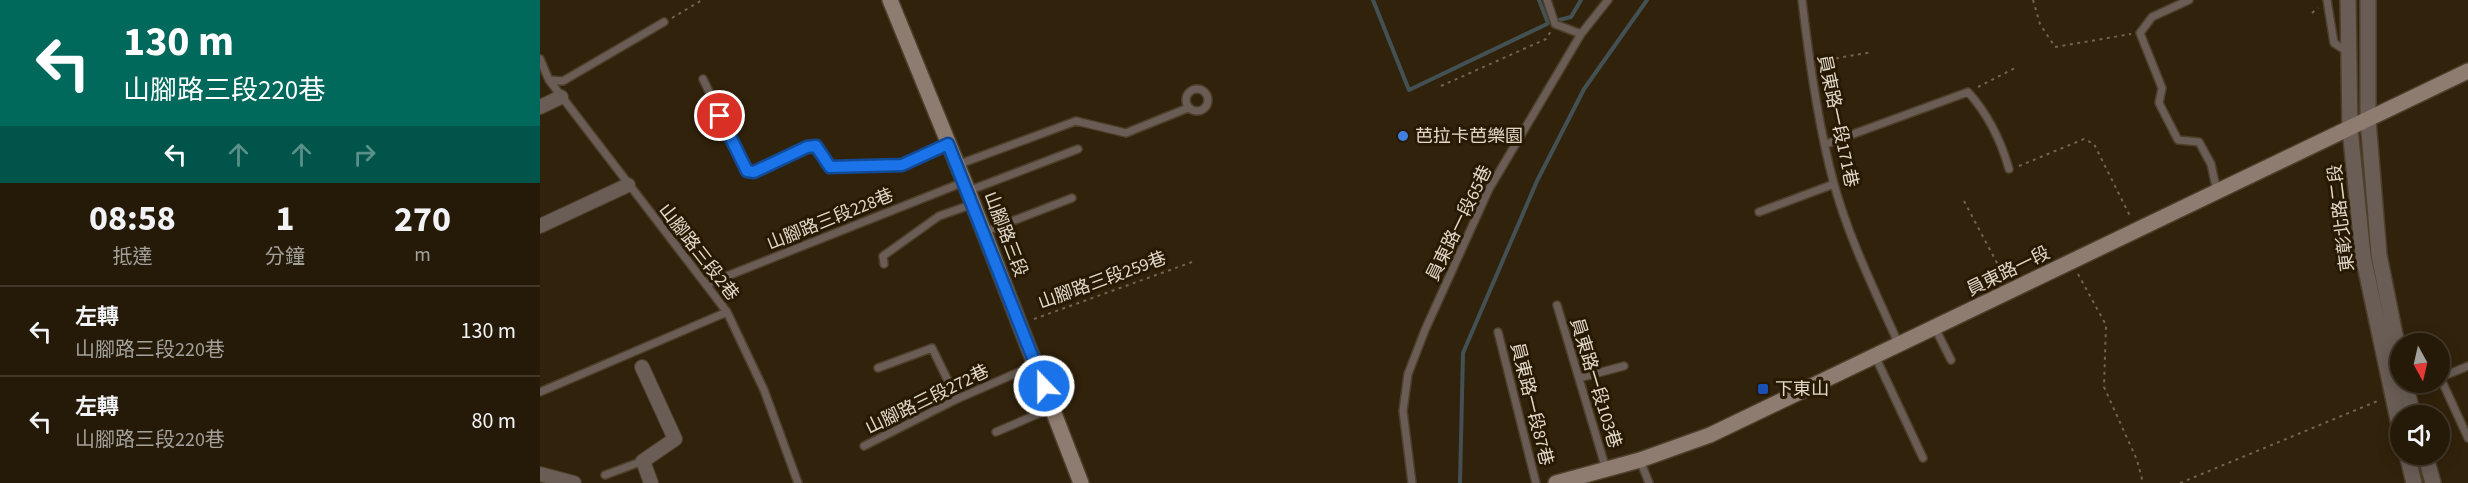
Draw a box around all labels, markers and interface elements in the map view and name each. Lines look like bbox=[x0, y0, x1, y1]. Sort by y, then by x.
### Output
text: 130 m bbox=[123, 12, 234, 72]
icon: left bbox=[24, 24, 102, 102]
street label: 員東路一段171巷 bbox=[1811, 53, 1864, 190]
text: 山腳路三段220巷 bbox=[123, 71, 325, 110]
pin bbox=[694, 90, 745, 141]
icon: arrive bbox=[703, 99, 736, 132]
place label: 芭拉卡芭樂園 bbox=[1415, 124, 1523, 149]
marker: 芭拉卡芭樂園 bbox=[1396, 129, 1410, 143]
icon: left bbox=[159, 138, 192, 171]
icon: ahead bbox=[222, 138, 255, 171]
icon: ahead bbox=[285, 138, 318, 171]
icon: right bbox=[348, 138, 381, 171]
street label: 員東路一段65巷 bbox=[1421, 161, 1498, 285]
street label: 東彰北路二段 bbox=[2323, 163, 2360, 273]
street label: 山腳路三段228巷 bbox=[763, 183, 897, 256]
street label: 山腳路三段 bbox=[978, 188, 1033, 281]
text: 08:58 bbox=[89, 193, 176, 244]
text: 1 bbox=[275, 193, 294, 244]
text: 270 bbox=[394, 194, 451, 245]
street label: 山腳路三段2巷 bbox=[653, 199, 744, 306]
street label: 員東路一段 bbox=[1962, 240, 2054, 302]
text: m bbox=[414, 241, 431, 269]
text: 抵達 bbox=[112, 243, 152, 271]
text: 分鐘 bbox=[265, 243, 305, 271]
street label: 山腳路三段259巷 bbox=[1035, 246, 1170, 315]
text: 左轉 bbox=[75, 301, 119, 333]
icon: left bbox=[24, 315, 57, 348]
text: 130 m bbox=[461, 315, 516, 347]
street label: 員東路一段103巷 bbox=[1564, 315, 1627, 451]
north arrow bbox=[2390, 333, 2450, 393]
map controls bbox=[2390, 333, 2450, 465]
text: 山腳路三段220巷 bbox=[75, 336, 225, 364]
street label: 員東路一段87巷 bbox=[1504, 340, 1559, 468]
position arrow bbox=[1012, 354, 1076, 418]
street label: 山腳路三段272巷 bbox=[861, 359, 993, 440]
place label: 下東山 bbox=[1775, 377, 1829, 402]
marker: 下東山 bbox=[1756, 382, 1770, 396]
text: 左轉 bbox=[75, 391, 119, 423]
icon: left bbox=[24, 405, 57, 438]
text: 80 m bbox=[471, 405, 516, 437]
button: sound bbox=[2390, 405, 2450, 465]
text: 山腳路三段220巷 bbox=[75, 426, 225, 454]

